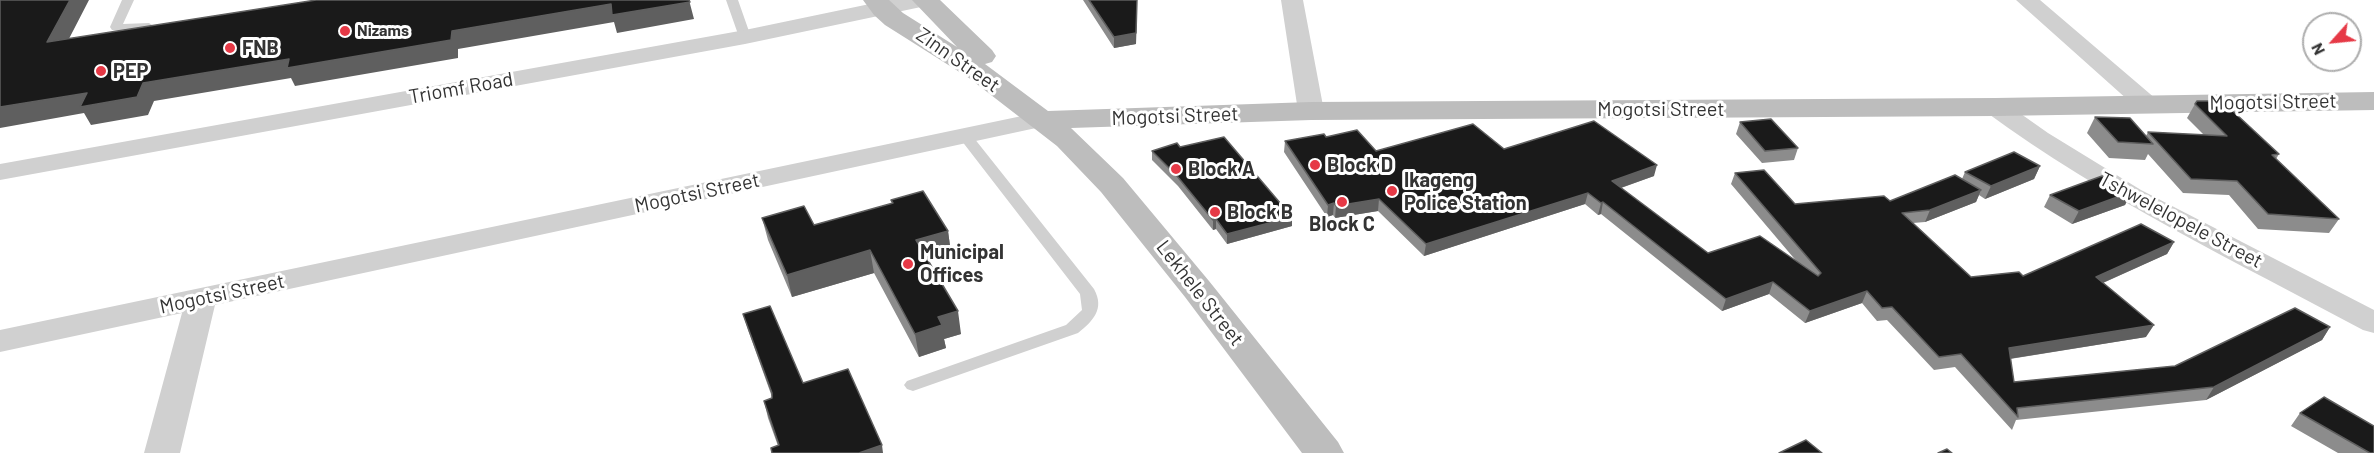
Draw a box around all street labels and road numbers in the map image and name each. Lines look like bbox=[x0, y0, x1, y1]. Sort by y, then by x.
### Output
street label: Zinn Street bbox=[912, 23, 1004, 97]
street label: Triomf Road bbox=[407, 67, 515, 109]
street label: Mogotsi Street bbox=[2209, 89, 2337, 115]
street label: Mogotsi Street bbox=[1597, 97, 1725, 121]
street label: Mogotsi Street bbox=[1111, 102, 1239, 130]
street label: Tshwelelopele Street bbox=[2095, 167, 2267, 273]
street label: Mogotsi Street bbox=[632, 168, 762, 218]
street label: Lekhele Street bbox=[1151, 235, 1249, 351]
street label: Mogotsi Street bbox=[157, 269, 287, 319]

